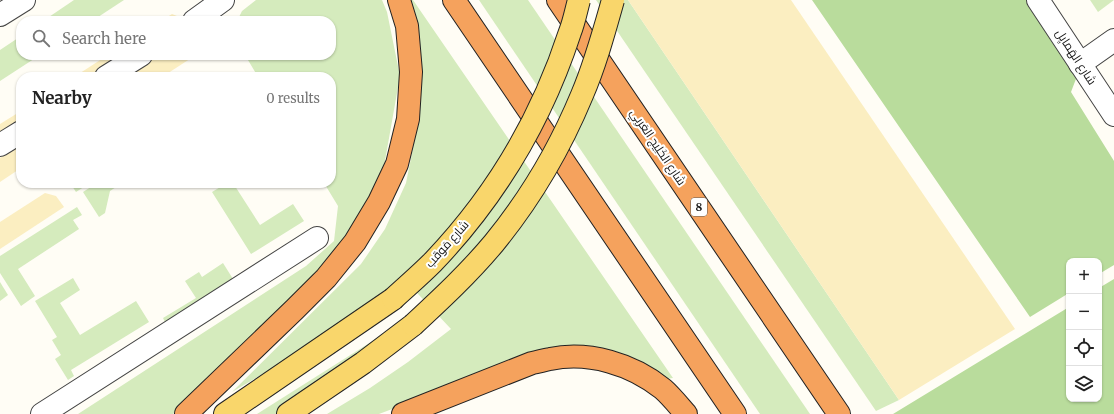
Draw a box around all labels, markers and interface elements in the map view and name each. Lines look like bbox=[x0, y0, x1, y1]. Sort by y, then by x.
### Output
search box bbox=[16, 16, 336, 60]
street label: شارع الهَمايِل bbox=[1052, 26, 1100, 88]
icon: search bbox=[30, 27, 52, 49]
text: Search here bbox=[62, 29, 146, 48]
text: Nearby bbox=[32, 87, 92, 109]
text: 0 results bbox=[266, 90, 320, 107]
street label: شارع الخَلِيج العَربِي bbox=[625, 106, 690, 190]
road number: 8 bbox=[691, 198, 707, 216]
street label: شارع مَوقب bbox=[422, 217, 472, 271]
map controls bbox=[1066, 258, 1102, 402]
button: + bbox=[1066, 258, 1102, 294]
button: − bbox=[1066, 294, 1102, 330]
button: locate bbox=[1066, 330, 1102, 366]
button: layers bbox=[1066, 366, 1102, 402]

